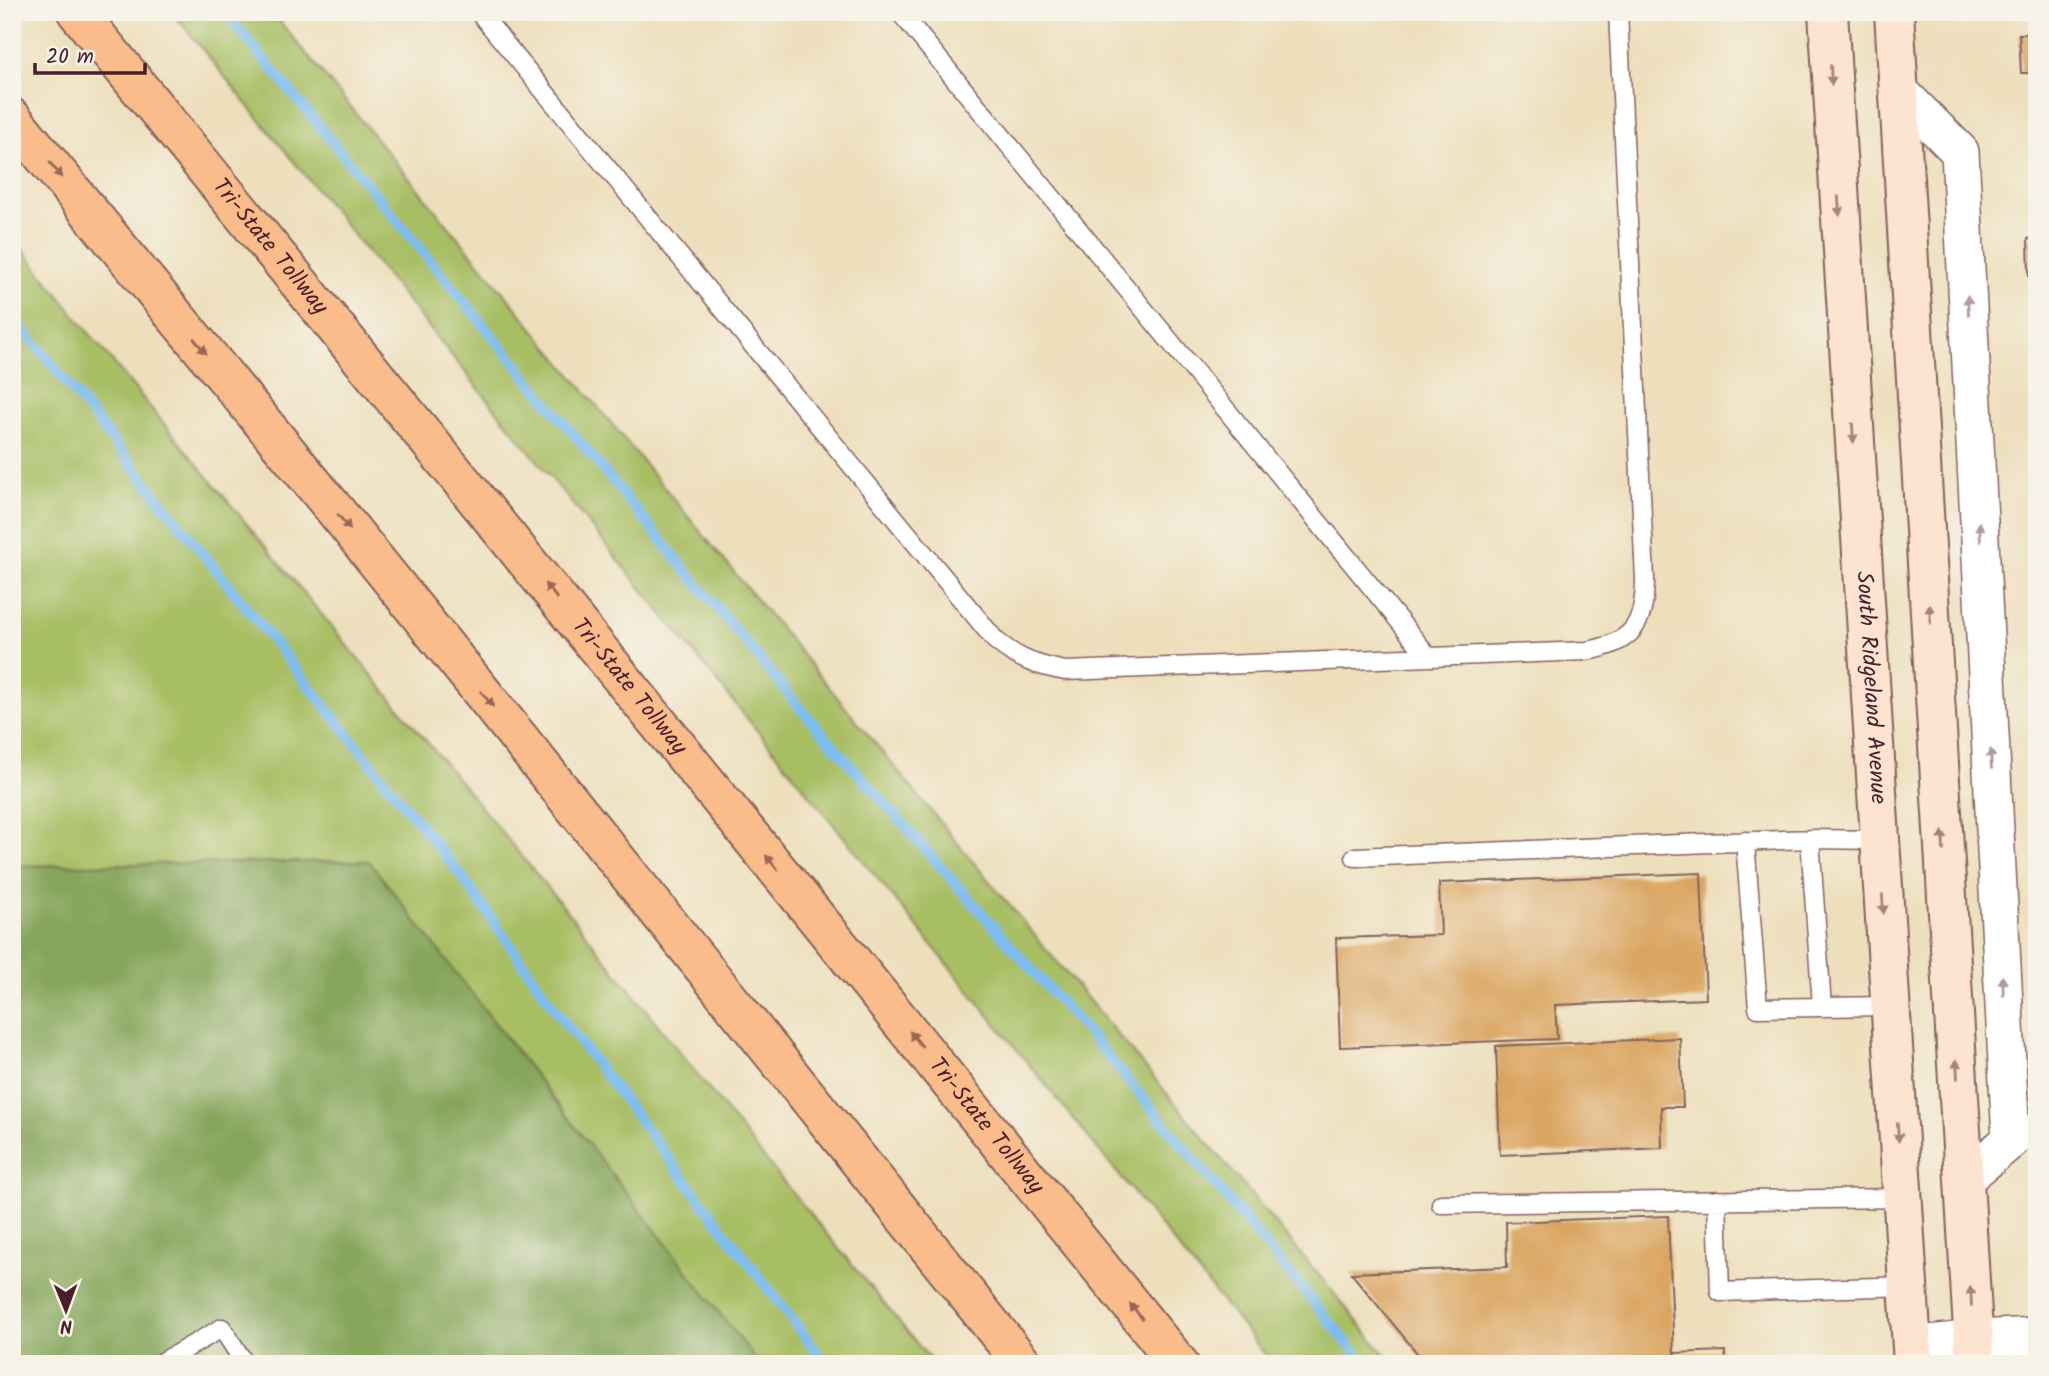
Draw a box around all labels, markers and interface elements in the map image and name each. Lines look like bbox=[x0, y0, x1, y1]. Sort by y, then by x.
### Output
scale bar bbox=[35, 32, 145, 76]
text: 20 m bbox=[46, 41, 94, 74]
one-way arrow bbox=[1826, 64, 1837, 86]
one-way arrow bbox=[48, 161, 63, 179]
street label: Tri-State Tollway bbox=[203, 171, 337, 323]
one-way arrow bbox=[1834, 195, 1845, 217]
one-way arrow bbox=[1962, 294, 1973, 316]
one-way arrow bbox=[192, 338, 207, 355]
one-way arrow bbox=[1848, 422, 1859, 444]
one-way arrow bbox=[337, 512, 352, 530]
one-way arrow bbox=[1974, 521, 1985, 543]
street label: South Ridgeland Avenue bbox=[1845, 570, 1896, 805]
one-way arrow bbox=[544, 583, 559, 601]
one-way arrow bbox=[1924, 603, 1935, 625]
street label: Tri-State Tollway bbox=[562, 611, 696, 764]
one-way arrow bbox=[480, 689, 495, 707]
one-way arrow bbox=[1986, 748, 1997, 770]
one-way arrow bbox=[1938, 830, 1949, 852]
one-way arrow bbox=[765, 854, 780, 871]
one-way arrow bbox=[1878, 894, 1889, 916]
one-way arrow bbox=[1998, 975, 2009, 997]
one-way arrow bbox=[908, 1031, 923, 1049]
street label: Tri-State Tollway bbox=[919, 1050, 1053, 1203]
one-way arrow bbox=[1952, 1057, 1963, 1079]
one-way arrow bbox=[1893, 1121, 1904, 1143]
north arrow bbox=[32, 1274, 102, 1344]
one-way arrow bbox=[1965, 1284, 1976, 1306]
one-way arrow bbox=[1129, 1302, 1144, 1320]
text: N bbox=[60, 1310, 73, 1340]

